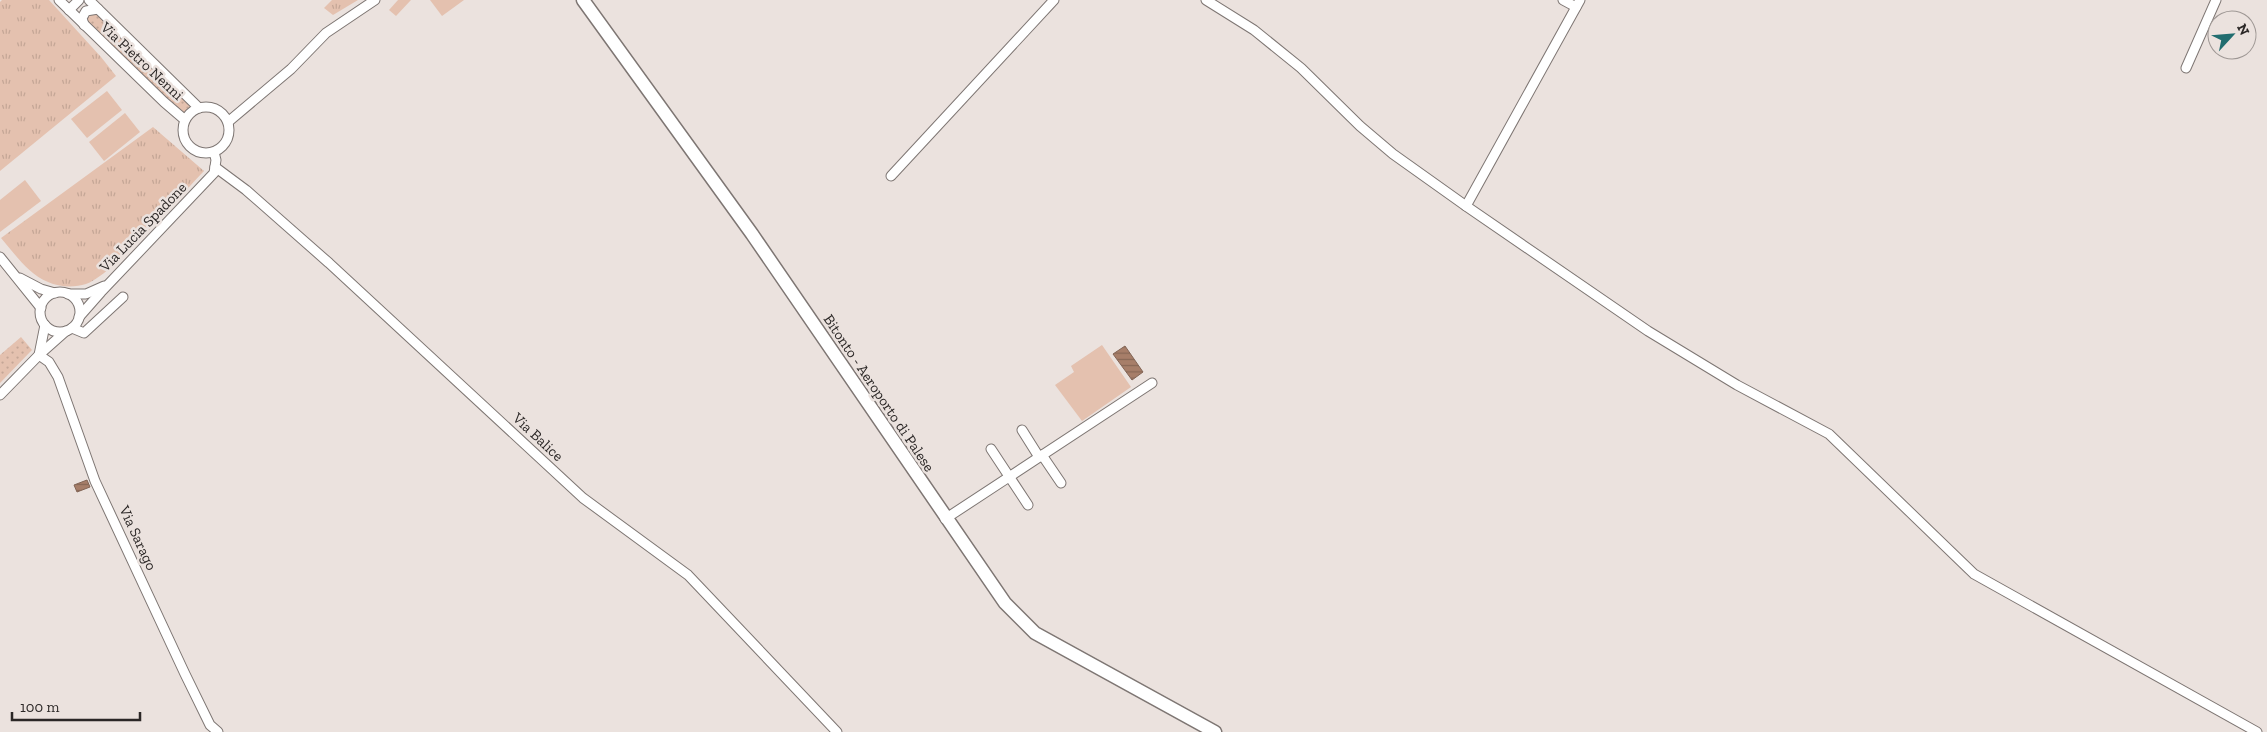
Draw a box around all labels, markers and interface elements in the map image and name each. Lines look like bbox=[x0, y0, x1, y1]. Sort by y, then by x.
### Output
north arrow bbox=[2207, 10, 2257, 60]
street label: Via Pietro Nenni bbox=[96, 17, 187, 104]
text: N bbox=[2233, 21, 2253, 38]
street label: Via Lucia Spadone bbox=[95, 178, 190, 276]
street label: Bitonto - Aeroporto di Palese bbox=[820, 311, 938, 475]
street label: Via Balice bbox=[508, 408, 567, 465]
street label: Via Sarago bbox=[115, 502, 161, 573]
scale bar bbox=[12, 690, 140, 722]
text: 100 m bbox=[20, 698, 59, 716]

